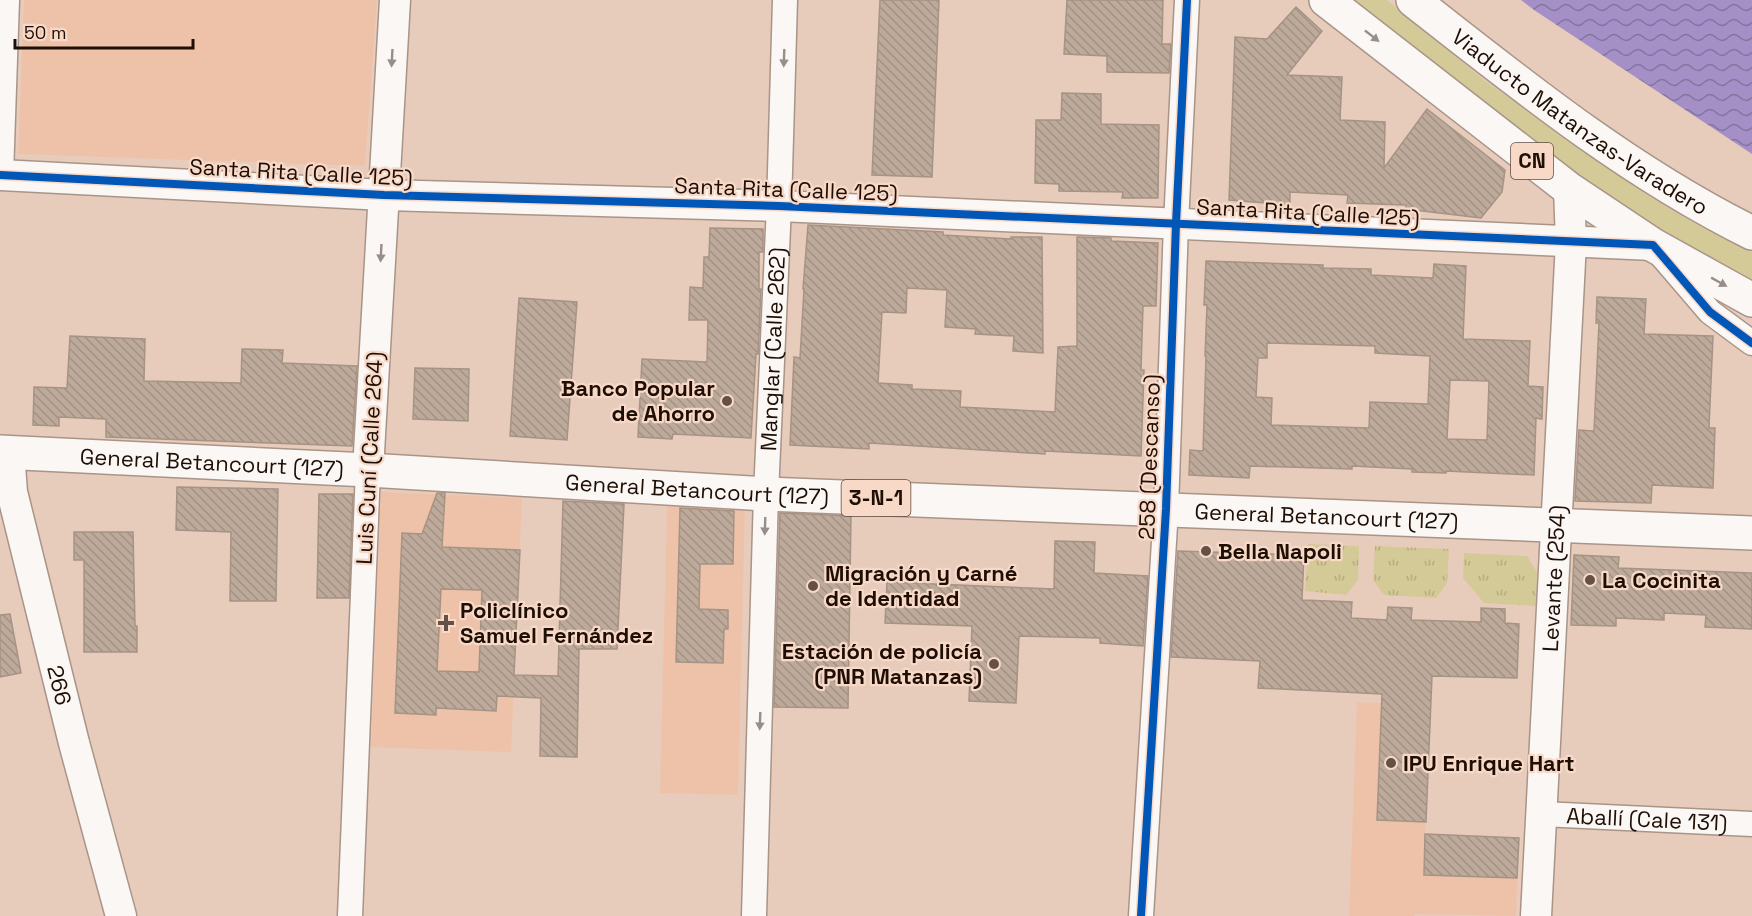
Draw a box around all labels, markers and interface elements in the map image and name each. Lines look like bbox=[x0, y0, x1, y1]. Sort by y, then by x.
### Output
scale bar bbox=[15, 12, 194, 50]
text: 50 m bbox=[24, 21, 66, 44]
street label: Viaducto Matanzas-Varadero bbox=[1446, 22, 1713, 221]
one-way arrow bbox=[1364, 30, 1380, 43]
one-way arrow bbox=[387, 49, 396, 68]
one-way arrow bbox=[779, 49, 788, 68]
road number: CN bbox=[1511, 143, 1553, 179]
street label: Santa Rita (Calle 125) bbox=[189, 152, 413, 192]
street label: Santa Rita (Calle 125) bbox=[674, 171, 898, 207]
street label: Santa Rita (Calle 125) bbox=[1196, 192, 1420, 232]
one-way arrow bbox=[376, 244, 385, 263]
street label: Manglar (Calle 262) bbox=[754, 247, 791, 452]
one-way arrow bbox=[1711, 277, 1728, 287]
street label: Luis Cuní (Calle 264) bbox=[349, 351, 389, 565]
place label: Banco Popular de Ahorro bbox=[561, 374, 715, 427]
street label: 258 (Descanso) bbox=[1132, 374, 1166, 540]
marker: Banco Popular de Ahorro bbox=[720, 394, 734, 408]
street label: General Betancourt (127) bbox=[79, 442, 344, 483]
street label: General Betancourt (127) bbox=[564, 468, 829, 510]
road number: 3-N-1 bbox=[842, 480, 910, 516]
street label: General Betancourt (127) bbox=[1194, 497, 1459, 535]
street label: Levante (254) bbox=[1536, 504, 1571, 653]
one-way arrow bbox=[760, 517, 769, 536]
place label: Bella Napoli bbox=[1218, 537, 1342, 565]
marker: Bella Napoli bbox=[1199, 544, 1213, 558]
place label: Migración y Carné de Identidad bbox=[825, 559, 1018, 612]
place label: La Cocinita bbox=[1602, 566, 1721, 594]
marker: La Cocinita bbox=[1583, 573, 1597, 587]
marker: Migración y Carné de Identidad bbox=[806, 579, 820, 593]
place label: Policlínico Samuel Fernández bbox=[460, 596, 653, 649]
marker: Policlínico Samuel Fernández bbox=[437, 614, 455, 632]
place label: Estación de policía (PNR Matanzas) bbox=[782, 637, 982, 690]
marker: Estación de policía (PNR Matanzas) bbox=[987, 657, 1001, 671]
street label: 266 bbox=[41, 662, 78, 708]
one-way arrow bbox=[755, 712, 764, 731]
place label: IPU Enrique Hart bbox=[1403, 749, 1575, 777]
marker: IPU Enrique Hart bbox=[1384, 756, 1398, 770]
street label: Aballí (Cale 131) bbox=[1566, 801, 1728, 837]

